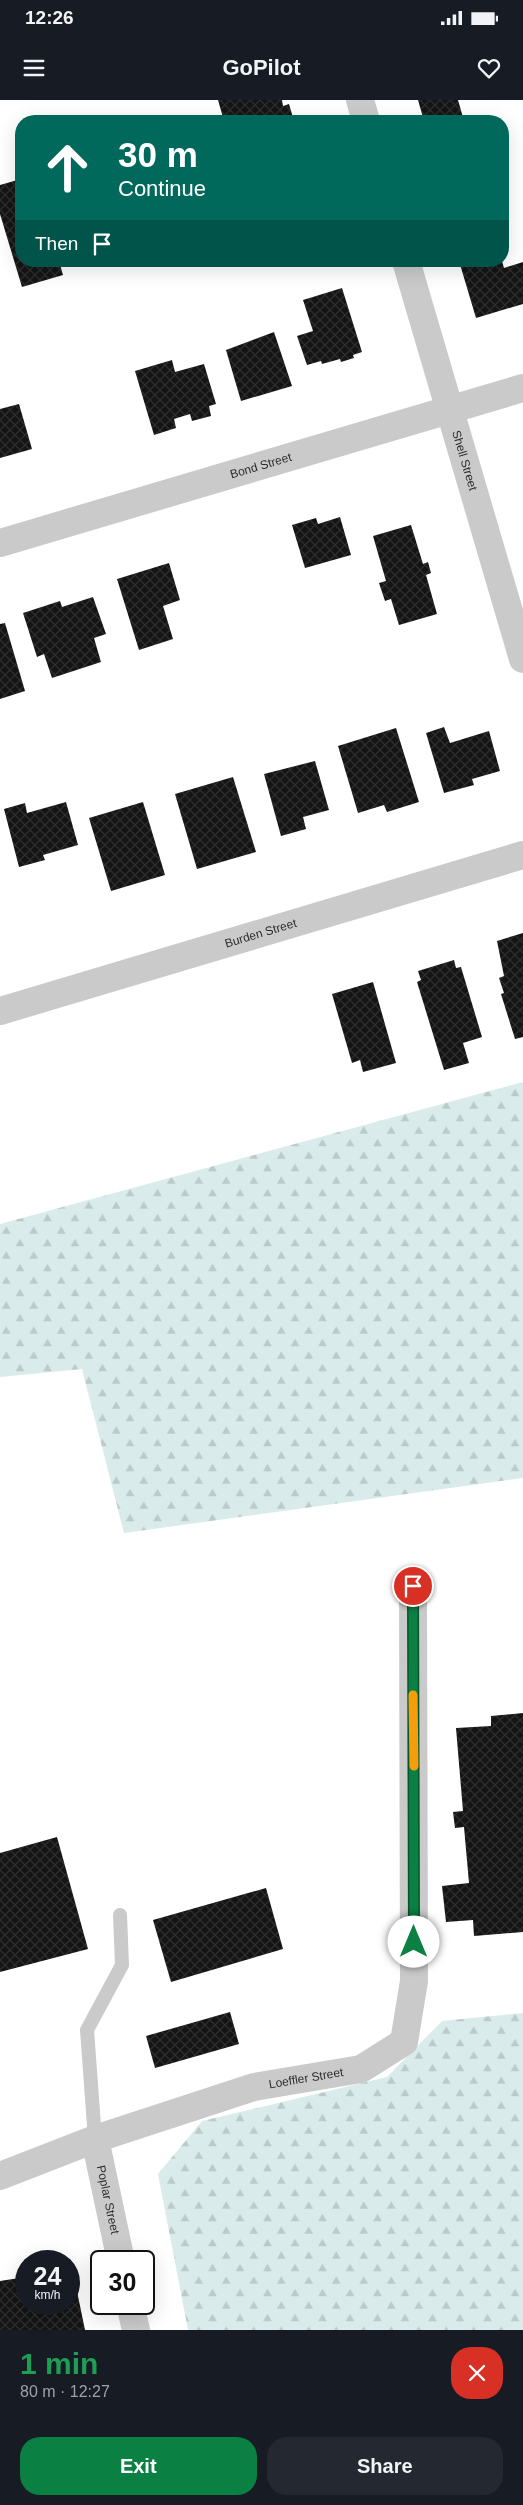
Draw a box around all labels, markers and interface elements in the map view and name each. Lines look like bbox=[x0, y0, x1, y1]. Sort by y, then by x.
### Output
text: 12:26 bbox=[25, 7, 74, 28]
icon: menu bbox=[20, 54, 48, 82]
icon: heart bbox=[475, 54, 503, 82]
text: GoPilot bbox=[222, 55, 301, 80]
icon: ahead bbox=[35, 135, 100, 200]
text: 30 m bbox=[118, 135, 198, 174]
text: Continue bbox=[118, 176, 206, 201]
icon: arrive bbox=[88, 230, 116, 258]
text: Then bbox=[35, 233, 78, 254]
street label: Shell Street bbox=[449, 429, 480, 493]
street label: Bond Street bbox=[228, 450, 294, 481]
street label: Burden Street bbox=[223, 916, 299, 951]
pin bbox=[392, 1565, 434, 1607]
icon: arrive bbox=[399, 1572, 427, 1600]
position arrow bbox=[387, 1915, 439, 1967]
street label: Loeffler Street bbox=[268, 2065, 345, 2091]
street label: Poplar Street bbox=[94, 2164, 122, 2236]
speed limit sign: 30 bbox=[90, 2250, 155, 2315]
text: 24 bbox=[34, 2262, 61, 2290]
text: km/h bbox=[34, 2288, 61, 2302]
text: 1 min bbox=[20, 2347, 98, 2380]
button: close bbox=[451, 2347, 503, 2399]
text: 80 m · 12:27 bbox=[20, 2383, 110, 2400]
button: Exit bbox=[20, 2437, 257, 2495]
button: Share bbox=[267, 2437, 503, 2495]

